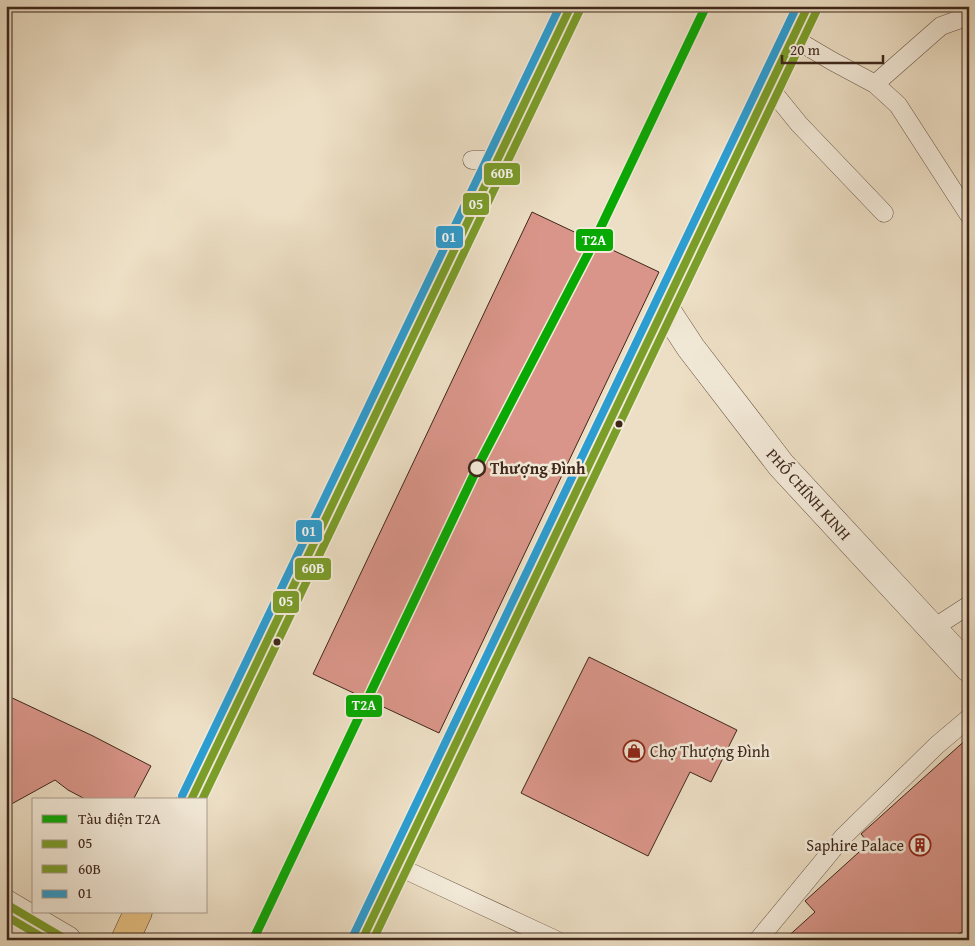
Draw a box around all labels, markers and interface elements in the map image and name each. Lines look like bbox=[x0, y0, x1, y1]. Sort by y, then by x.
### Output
scale bar bbox=[782, 32, 884, 64]
text: 20 m bbox=[790, 39, 821, 60]
line badge: 60B bbox=[483, 162, 521, 186]
text: 60B bbox=[490, 163, 514, 183]
line badge: 05 bbox=[462, 192, 490, 216]
text: 05 bbox=[469, 194, 483, 214]
line badge: 01 bbox=[435, 225, 464, 249]
text: 01 bbox=[442, 227, 456, 247]
line badge: T2A bbox=[575, 228, 614, 252]
text: T2A bbox=[582, 230, 606, 250]
unlabelled marker bbox=[614, 419, 624, 429]
street label: PHỐ CHÍNH KINH bbox=[761, 442, 858, 546]
place label: Thượng Đình bbox=[490, 456, 586, 480]
marker: Thượng Đình bbox=[468, 459, 486, 477]
line badge: 01 bbox=[295, 519, 323, 543]
text: 01 bbox=[302, 521, 316, 541]
line badge: 60B bbox=[294, 557, 332, 581]
text: 60B bbox=[301, 558, 325, 578]
line badge: 05 bbox=[272, 590, 300, 614]
text: 05 bbox=[279, 591, 293, 611]
unlabelled marker bbox=[272, 637, 282, 647]
line badge: T2A bbox=[345, 694, 383, 718]
text: T2A bbox=[352, 695, 376, 715]
shop icon: Chợ Thượng Đình bbox=[622, 739, 646, 763]
place label: Chợ Thượng Đình bbox=[650, 739, 770, 763]
legend bbox=[32, 798, 208, 914]
text: Tàu điện T2A bbox=[78, 808, 161, 829]
text: 05 bbox=[78, 832, 92, 853]
place label: Saphire Palace bbox=[806, 833, 904, 857]
building icon: Saphire Palace bbox=[908, 833, 932, 857]
text: 60B bbox=[78, 858, 101, 879]
text: 01 bbox=[78, 882, 92, 903]

